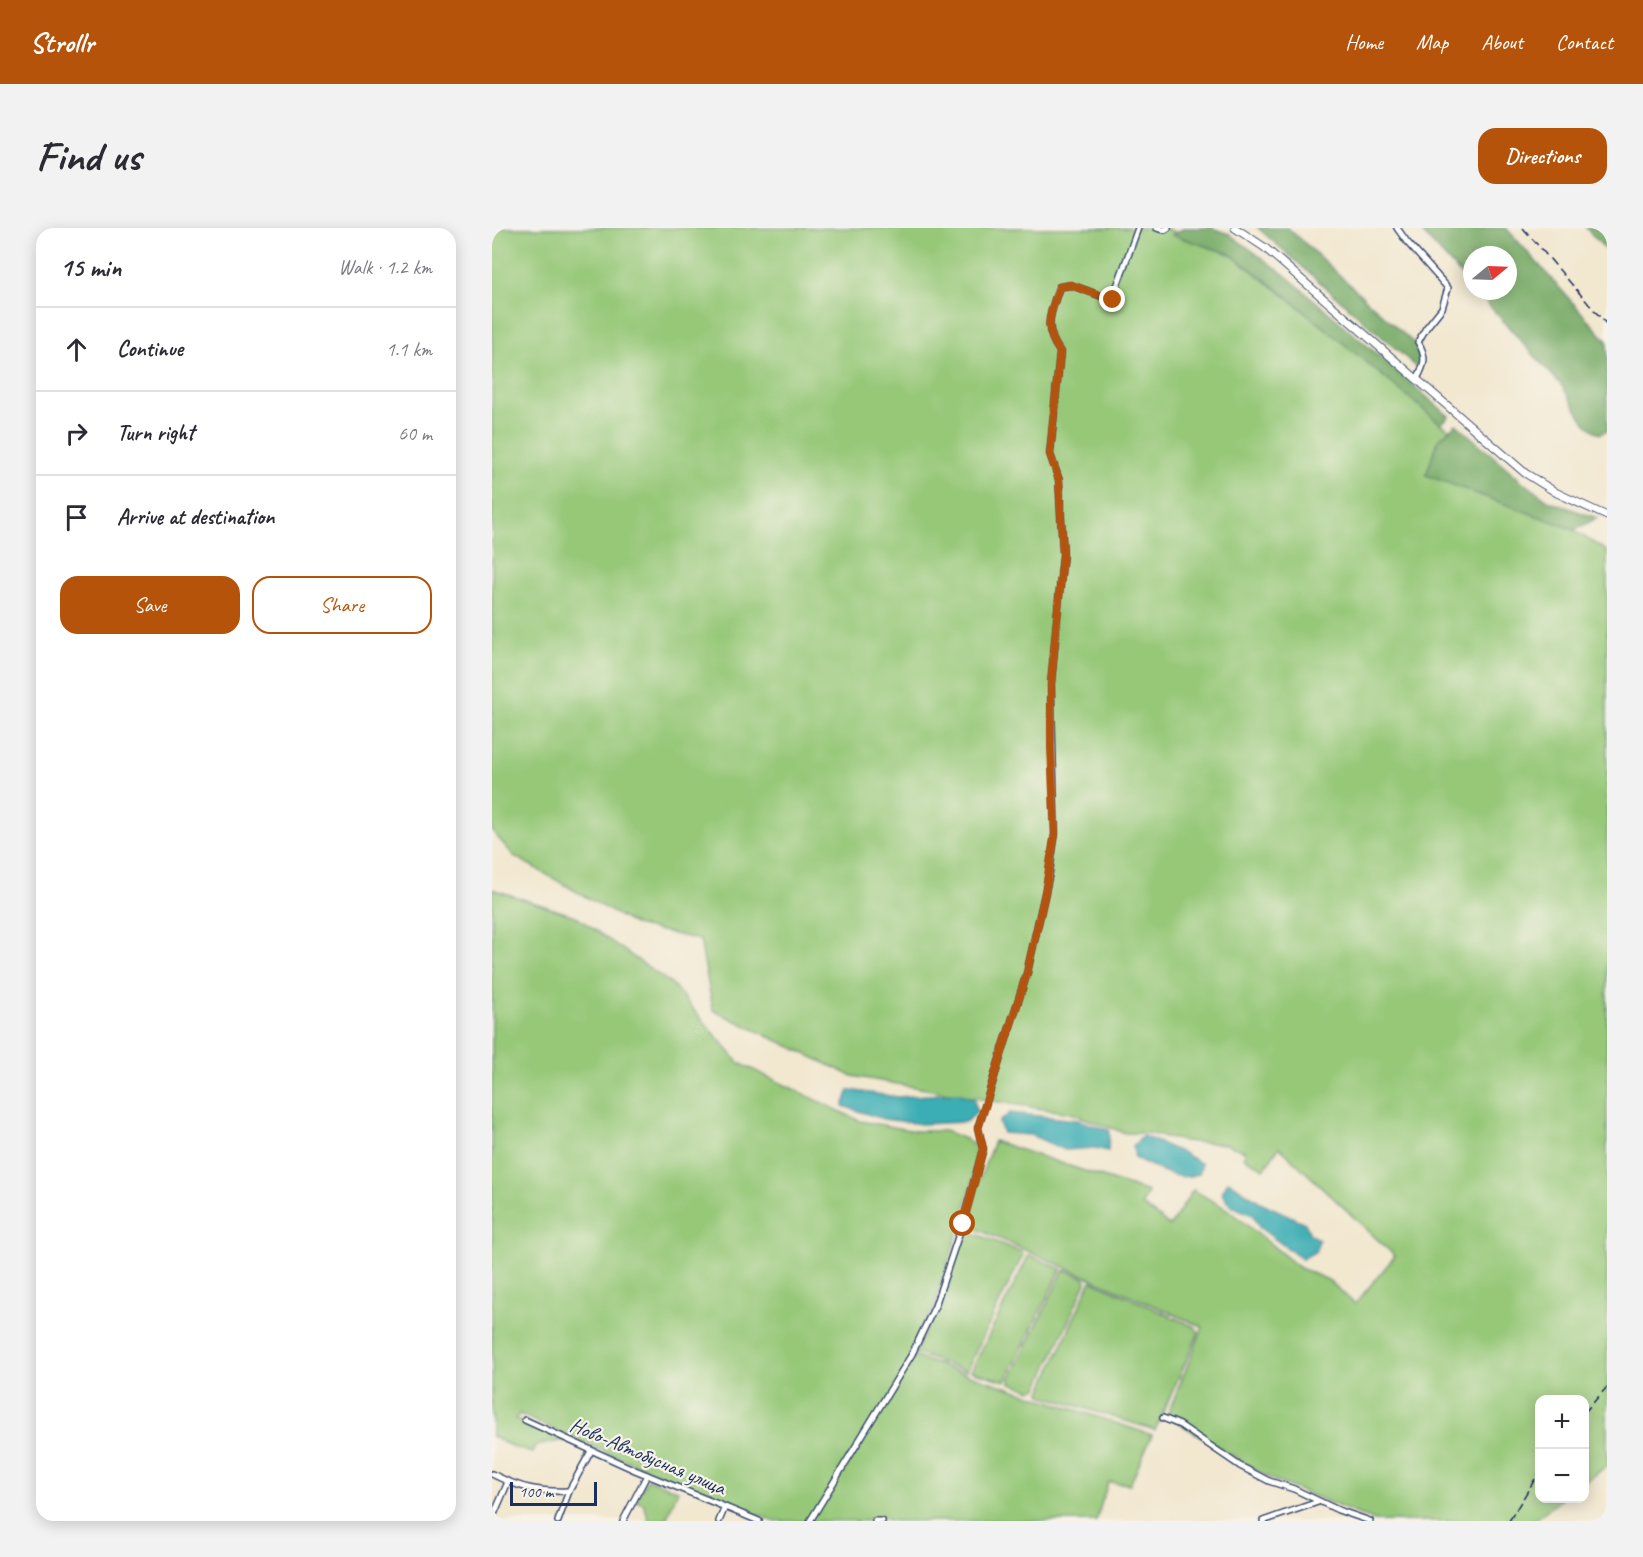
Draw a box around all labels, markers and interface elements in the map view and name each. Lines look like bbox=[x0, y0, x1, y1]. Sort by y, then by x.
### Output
text: Strollr bbox=[30, 25, 94, 60]
text: Home bbox=[1345, 29, 1383, 55]
text: Map bbox=[1416, 29, 1448, 55]
text: About bbox=[1481, 29, 1523, 55]
text: Contact bbox=[1556, 29, 1613, 55]
button: Directions bbox=[1478, 128, 1607, 184]
text: Find us bbox=[36, 130, 141, 183]
north arrow bbox=[1463, 246, 1517, 300]
text: 15 min bbox=[60, 251, 121, 284]
text: Walk · 1.2 km bbox=[338, 255, 432, 280]
route end bbox=[1099, 286, 1125, 312]
icon: ahead bbox=[60, 333, 93, 366]
text: Continue bbox=[117, 335, 183, 363]
text: 1.1 km bbox=[386, 337, 432, 362]
icon: right bbox=[60, 417, 93, 450]
text: Turn right bbox=[117, 419, 194, 447]
text: 60 m bbox=[398, 421, 432, 446]
icon: arrive bbox=[60, 501, 93, 534]
text: Arrive at destination bbox=[117, 503, 274, 531]
button: Save bbox=[60, 576, 240, 634]
button: Share bbox=[252, 576, 432, 634]
route start bbox=[949, 1210, 975, 1236]
map controls bbox=[1535, 1395, 1589, 1503]
button: + bbox=[1535, 1395, 1589, 1449]
street label: Ново-Автобусная улица bbox=[566, 1411, 731, 1501]
button: − bbox=[1535, 1449, 1589, 1503]
scale bar bbox=[510, 1479, 597, 1506]
text: 100 m bbox=[519, 1482, 553, 1502]

